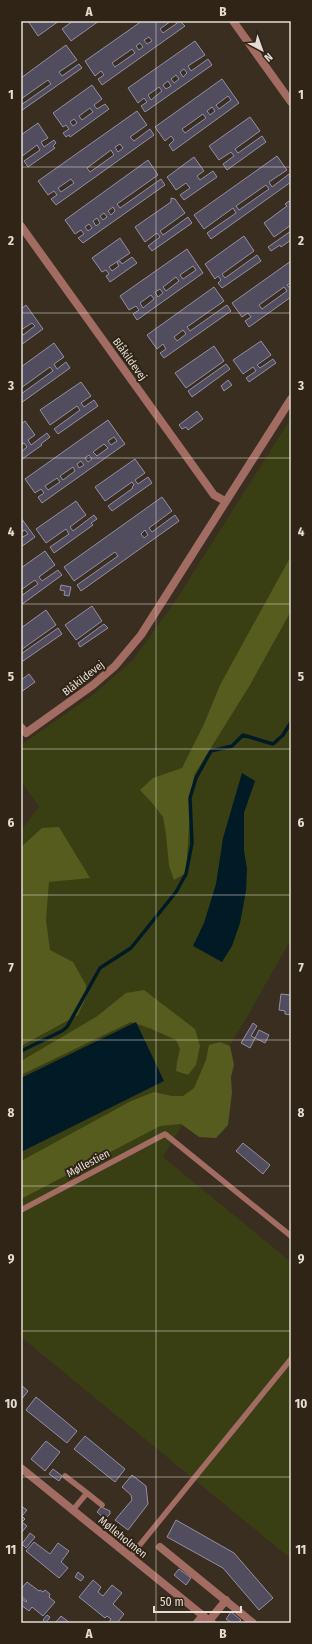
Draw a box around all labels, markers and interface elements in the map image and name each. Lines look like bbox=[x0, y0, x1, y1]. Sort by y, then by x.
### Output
text: A bbox=[84, 4, 93, 19]
text: B bbox=[219, 4, 227, 19]
north arrow bbox=[242, 30, 282, 70]
text: N bbox=[261, 50, 275, 64]
text: 1 bbox=[8, 87, 14, 102]
text: 1 bbox=[298, 87, 304, 102]
text: 2 bbox=[7, 233, 14, 248]
text: 2 bbox=[297, 233, 304, 248]
street label: Blåkildevej bbox=[110, 336, 149, 383]
text: 3 bbox=[7, 378, 14, 393]
text: 3 bbox=[297, 378, 304, 393]
text: 4 bbox=[8, 524, 15, 539]
text: 4 bbox=[298, 524, 305, 539]
street label: Blåkildevej bbox=[60, 658, 107, 699]
text: 5 bbox=[8, 669, 14, 684]
text: 5 bbox=[298, 669, 304, 684]
text: 6 bbox=[8, 815, 15, 830]
text: 6 bbox=[298, 815, 305, 830]
text: 7 bbox=[8, 960, 14, 975]
text: 7 bbox=[298, 960, 304, 975]
text: 8 bbox=[8, 1105, 15, 1120]
text: 8 bbox=[298, 1105, 305, 1120]
street label: Møllestien bbox=[64, 1147, 112, 1180]
text: 9 bbox=[8, 1251, 15, 1266]
text: 9 bbox=[298, 1251, 305, 1266]
text: 10 bbox=[5, 1396, 17, 1411]
text: 10 bbox=[295, 1396, 307, 1411]
street label: Mølleholmen bbox=[96, 1514, 150, 1561]
text: 11 bbox=[6, 1542, 16, 1557]
text: 11 bbox=[296, 1542, 306, 1557]
scale bar bbox=[154, 1588, 241, 1614]
text: 50 m bbox=[160, 1595, 184, 1609]
text: A bbox=[84, 1626, 93, 1641]
text: B bbox=[219, 1626, 227, 1641]

